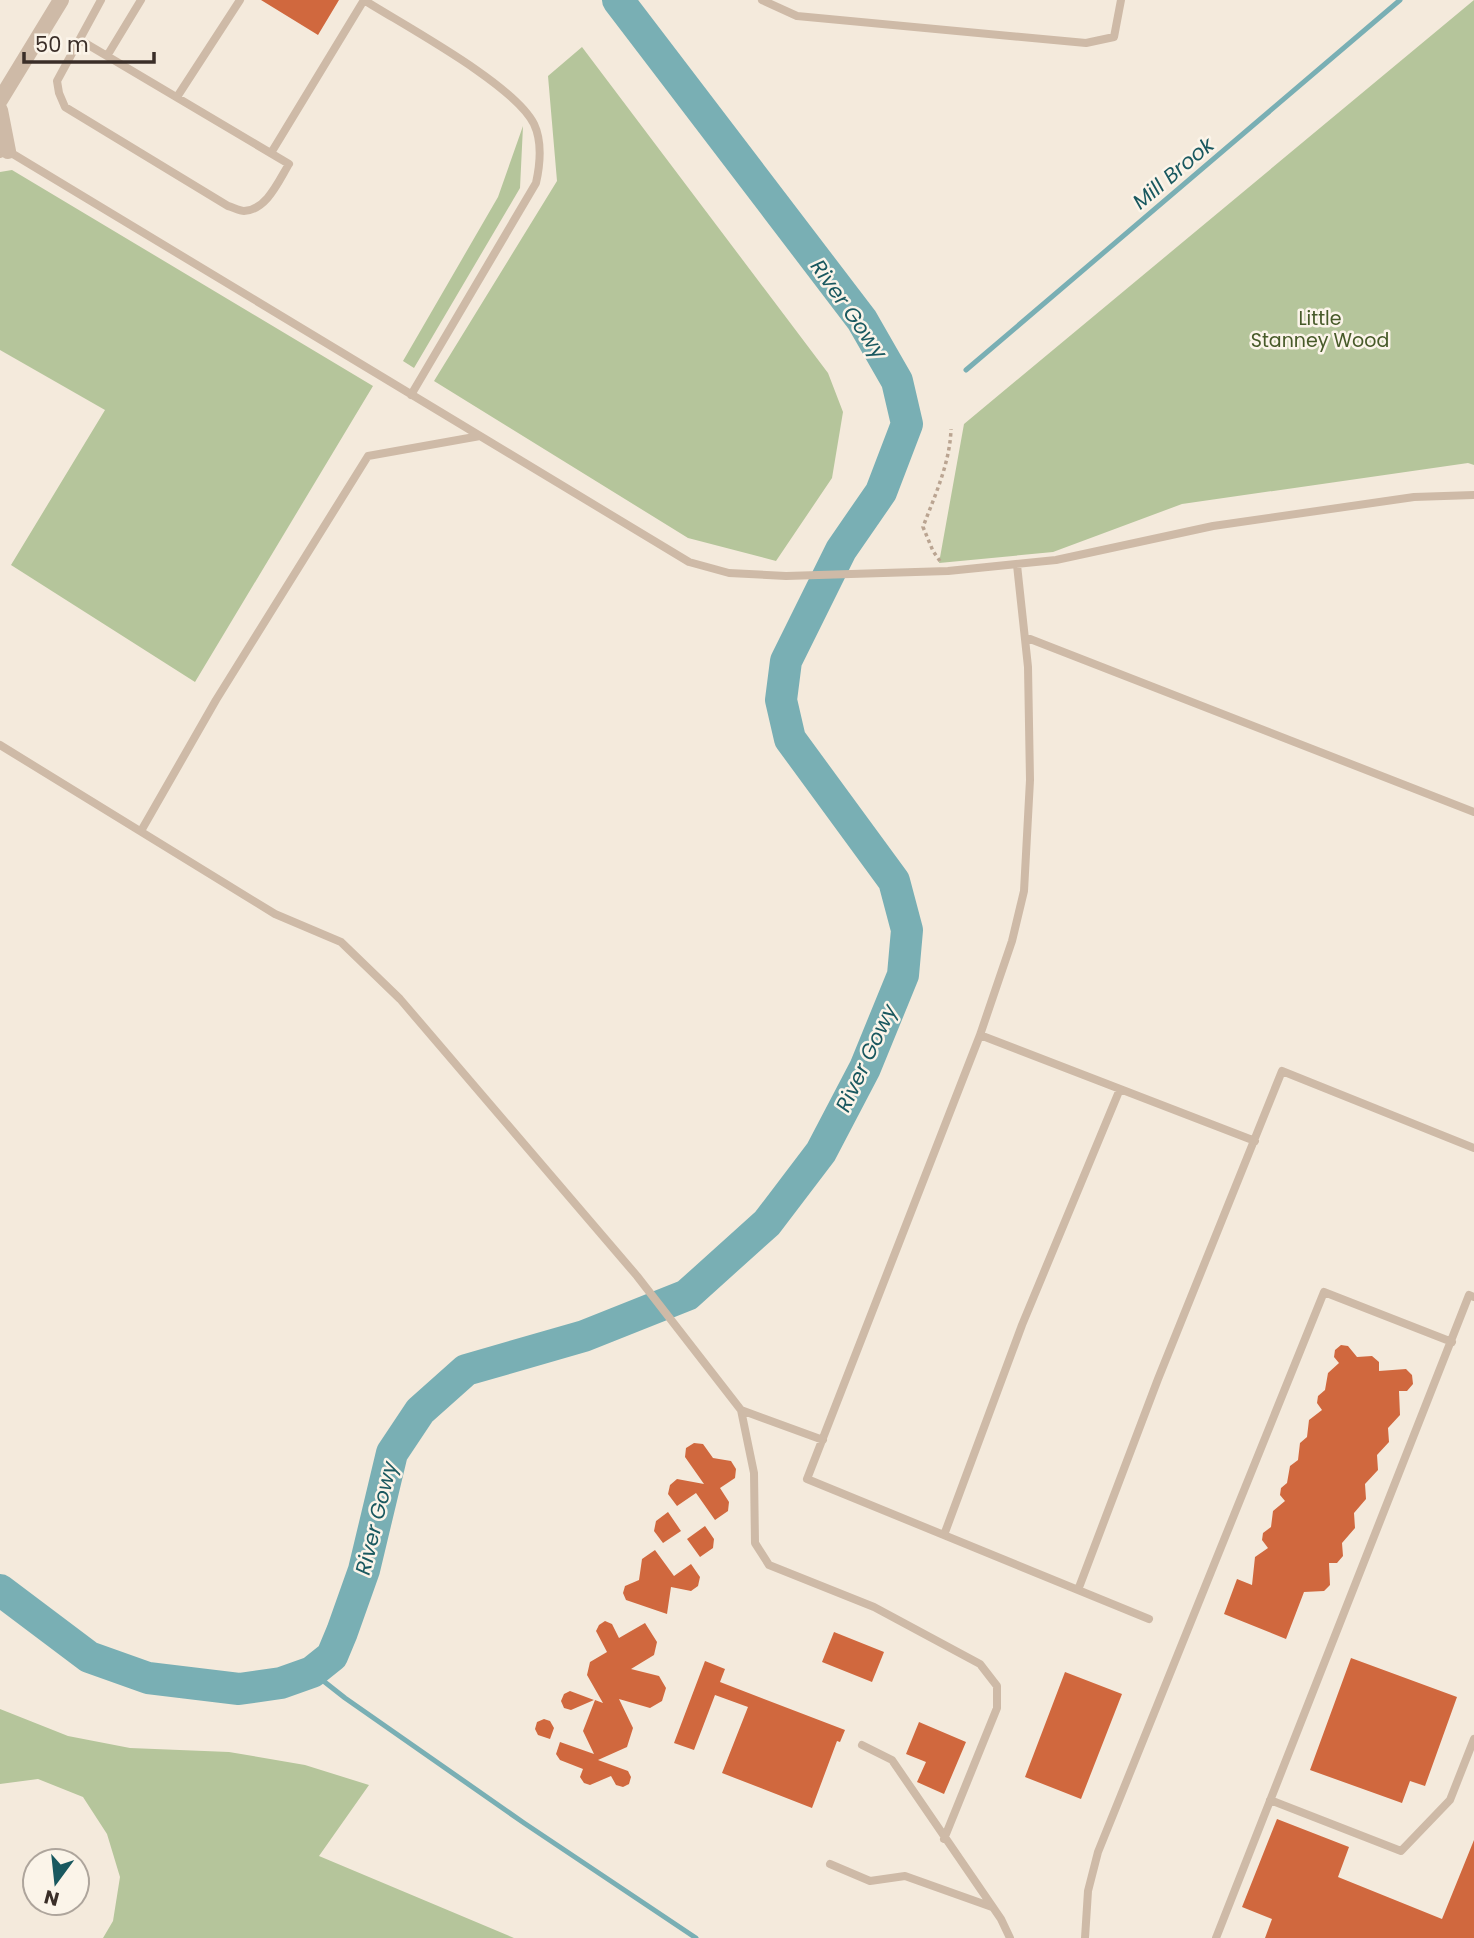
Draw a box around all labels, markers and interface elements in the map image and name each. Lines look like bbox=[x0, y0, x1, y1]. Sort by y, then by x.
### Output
scale bar bbox=[24, 21, 154, 65]
text: 50 m bbox=[35, 30, 89, 59]
water label: Mill Brook bbox=[1126, 130, 1221, 216]
water label: River Gowy bbox=[804, 253, 895, 366]
park label: Little Stanney Wood bbox=[1251, 305, 1389, 354]
water label: River Gowy bbox=[828, 998, 904, 1117]
water label: River Gowy bbox=[348, 1457, 404, 1578]
north arrow bbox=[21, 1847, 91, 1917]
text: N bbox=[41, 1883, 62, 1913]

